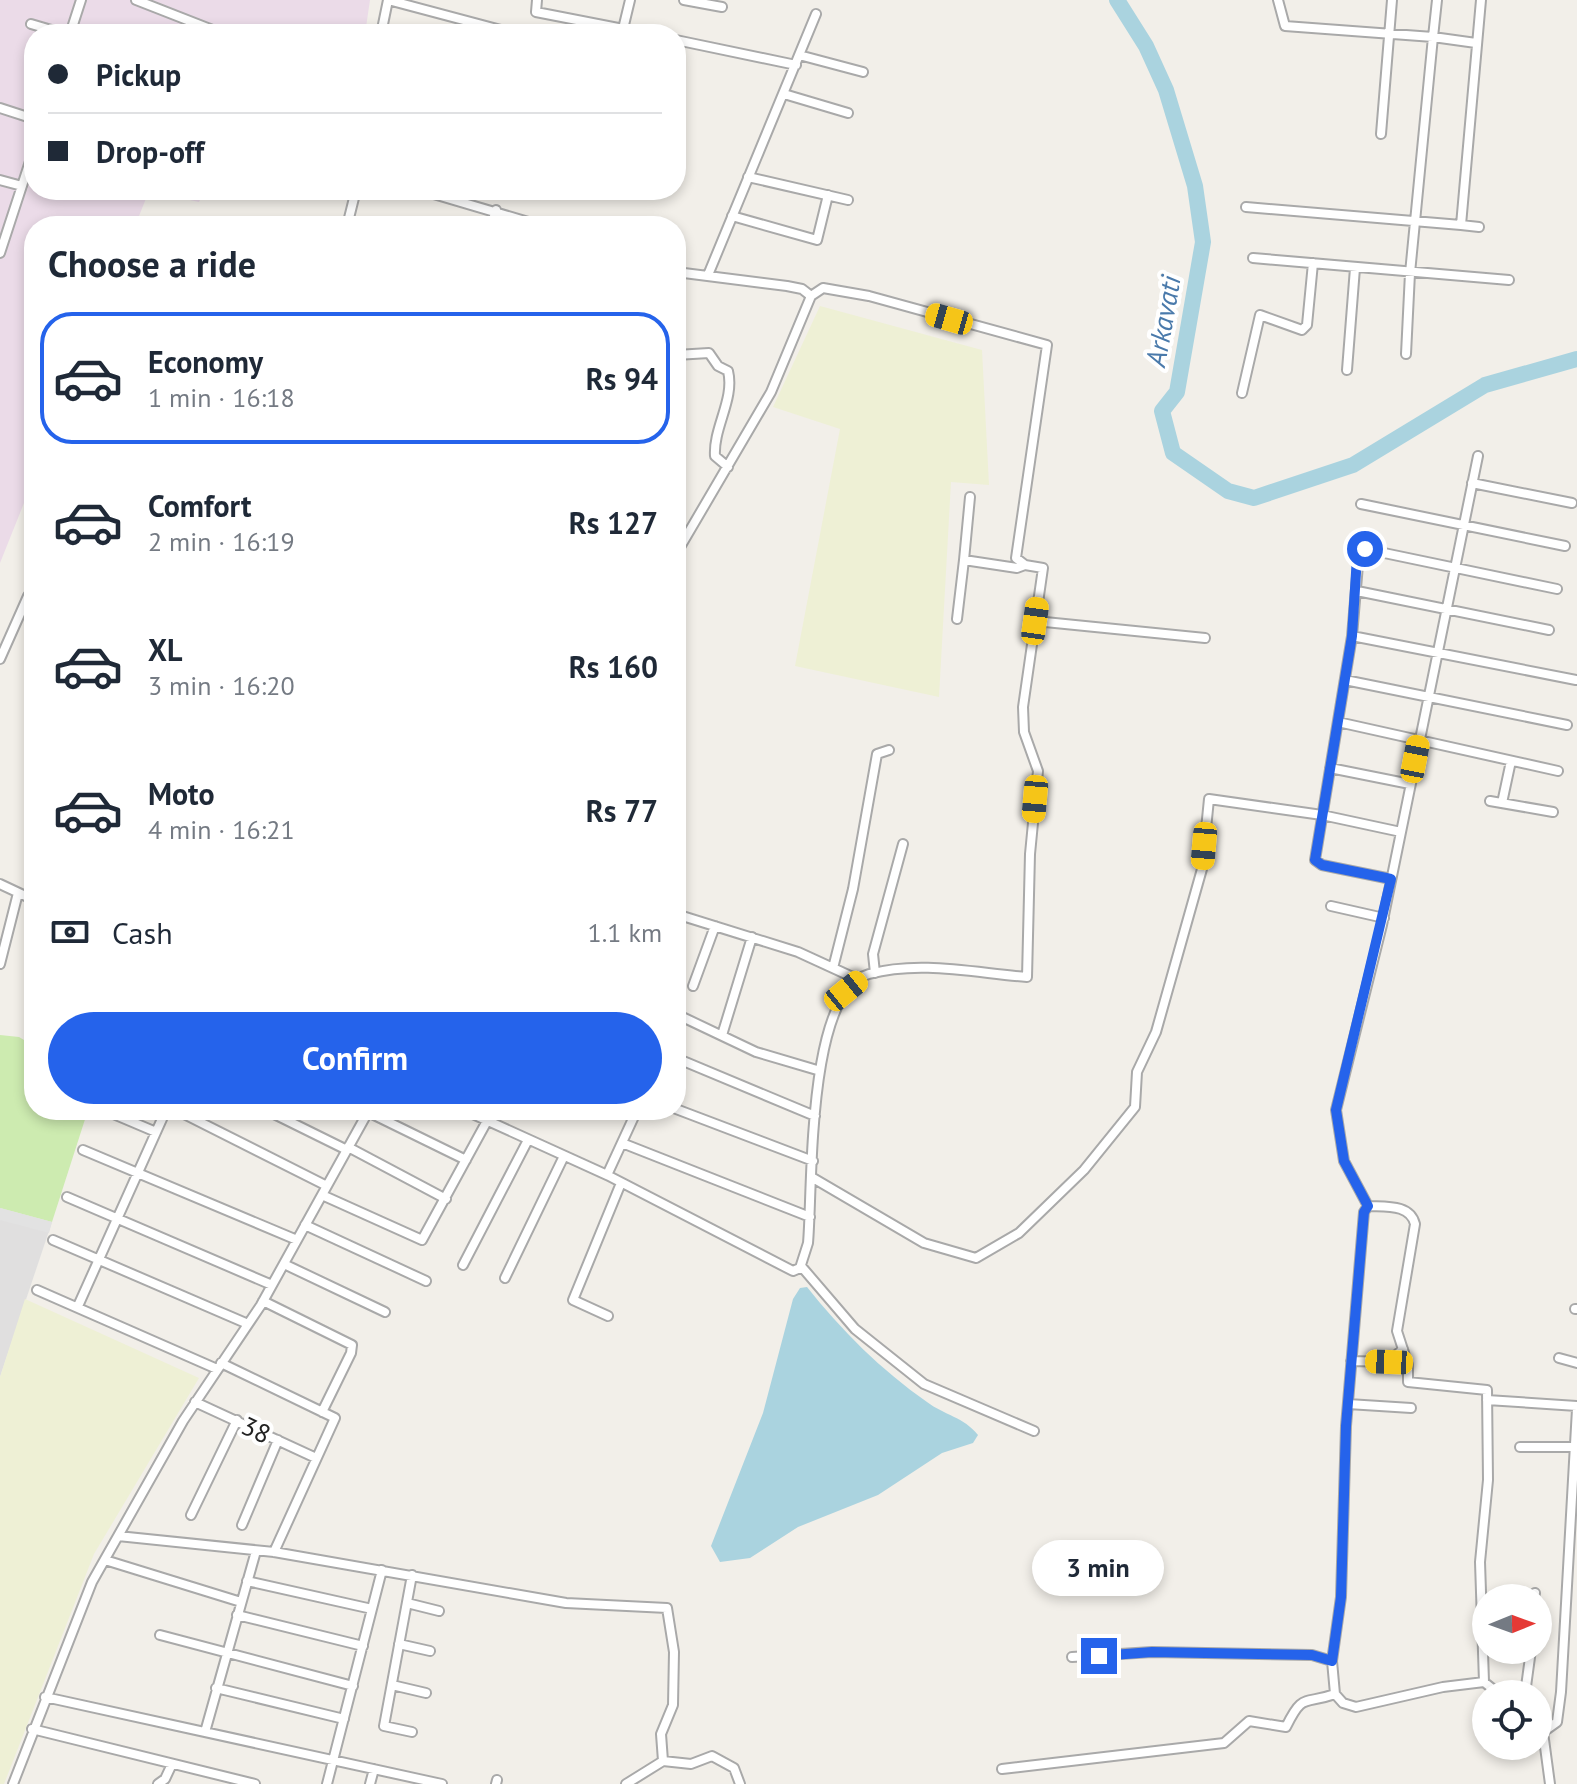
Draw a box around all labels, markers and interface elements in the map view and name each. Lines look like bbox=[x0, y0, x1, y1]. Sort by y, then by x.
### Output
text: Pickup bbox=[96, 55, 181, 94]
text: Drop-off bbox=[96, 132, 204, 171]
text: Choose a ride bbox=[48, 240, 256, 287]
water label: Arkavati bbox=[1136, 272, 1189, 370]
car bbox=[923, 301, 975, 337]
icon: car bbox=[52, 342, 124, 414]
text: Economy bbox=[148, 342, 263, 381]
text: Rs 94 bbox=[586, 359, 658, 398]
text: 1 min · 16:18 bbox=[148, 381, 295, 414]
icon: car bbox=[52, 486, 124, 558]
text: Comfort bbox=[148, 486, 251, 525]
text: Rs 127 bbox=[569, 503, 658, 542]
text: 2 min · 16:19 bbox=[148, 525, 295, 558]
route start bbox=[1347, 531, 1383, 567]
car bbox=[1020, 596, 1050, 646]
icon: car bbox=[52, 630, 124, 702]
text: XL bbox=[148, 630, 182, 669]
text: Rs 160 bbox=[569, 647, 658, 686]
text: 3 min · 16:20 bbox=[148, 669, 295, 702]
car bbox=[1399, 733, 1431, 785]
icon: car bbox=[52, 774, 124, 846]
text: Moto bbox=[148, 774, 215, 813]
car bbox=[1021, 774, 1049, 824]
text: Rs 77 bbox=[586, 791, 658, 830]
text: 4 min · 16:21 bbox=[148, 813, 295, 846]
car bbox=[1190, 821, 1218, 871]
icon: cash bbox=[48, 910, 92, 954]
text: Cash bbox=[112, 913, 173, 952]
text: 1.1 km bbox=[588, 916, 662, 949]
car bbox=[820, 967, 872, 1015]
button: Confirm bbox=[48, 1012, 662, 1104]
car bbox=[1365, 1349, 1413, 1375]
street label: 38 bbox=[236, 1409, 276, 1450]
callout: 3 min bbox=[1033, 1540, 1165, 1596]
text: 3 min bbox=[1066, 1551, 1130, 1584]
north arrow bbox=[1472, 1584, 1552, 1664]
map controls bbox=[1472, 1584, 1552, 1760]
route end bbox=[1081, 1638, 1117, 1674]
button: locate bbox=[1472, 1680, 1552, 1760]

